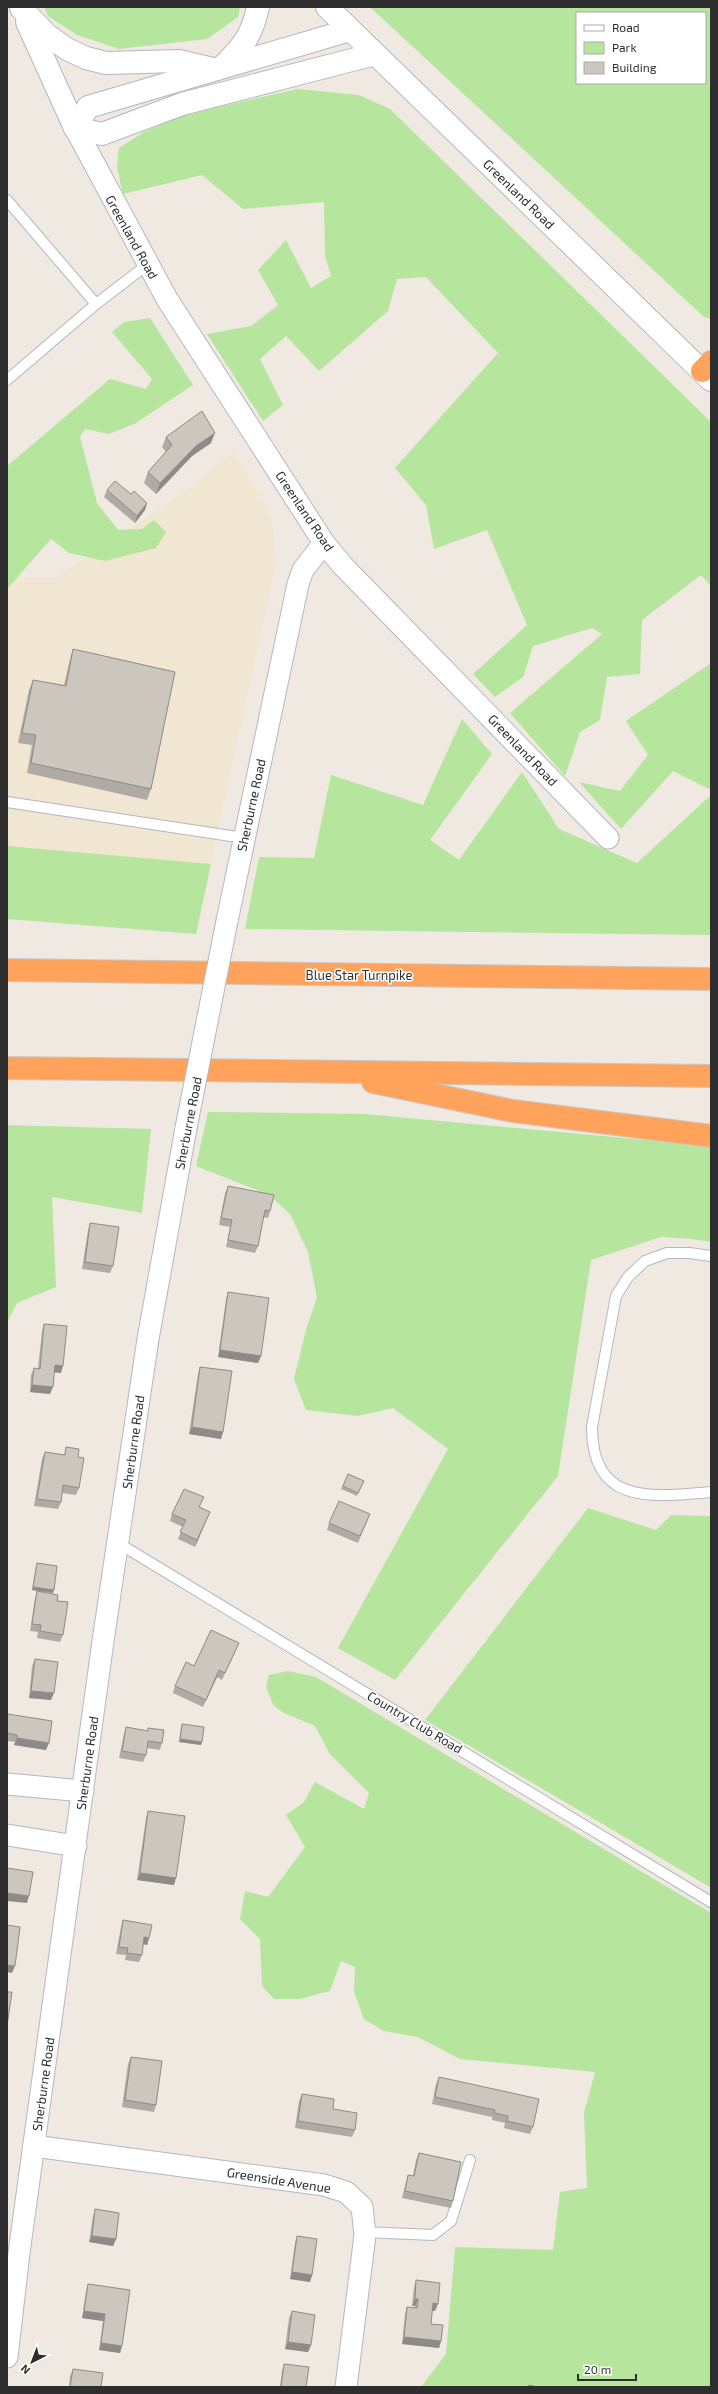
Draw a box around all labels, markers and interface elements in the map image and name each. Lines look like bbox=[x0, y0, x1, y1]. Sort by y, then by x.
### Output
legend bbox=[576, 12, 706, 84]
text: Road bbox=[612, 20, 640, 34]
text: Park bbox=[612, 40, 637, 54]
text: Building bbox=[612, 60, 657, 74]
street label: Greenland Road bbox=[480, 156, 558, 232]
street label: Greenland Road bbox=[102, 192, 162, 282]
street label: Greenland Road bbox=[272, 468, 338, 554]
street label: Greenland Road bbox=[485, 711, 561, 789]
street label: Sherburne Road bbox=[233, 757, 269, 853]
street label: Blue Star Turnpike bbox=[306, 967, 412, 983]
street label: Sherburne Road bbox=[171, 1075, 205, 1171]
street label: Sherburne Road bbox=[119, 1394, 147, 1490]
street label: Country Club Road bbox=[364, 1687, 466, 1757]
street label: Sherburne Road bbox=[73, 1715, 101, 1811]
street label: Sherburne Road bbox=[29, 2036, 57, 2132]
street label: Greenside Avenue bbox=[226, 2164, 332, 2196]
north arrow bbox=[12, 2342, 52, 2382]
scale bar bbox=[578, 2356, 636, 2382]
text: N bbox=[18, 2362, 32, 2377]
text: 20 m bbox=[584, 2362, 611, 2376]

